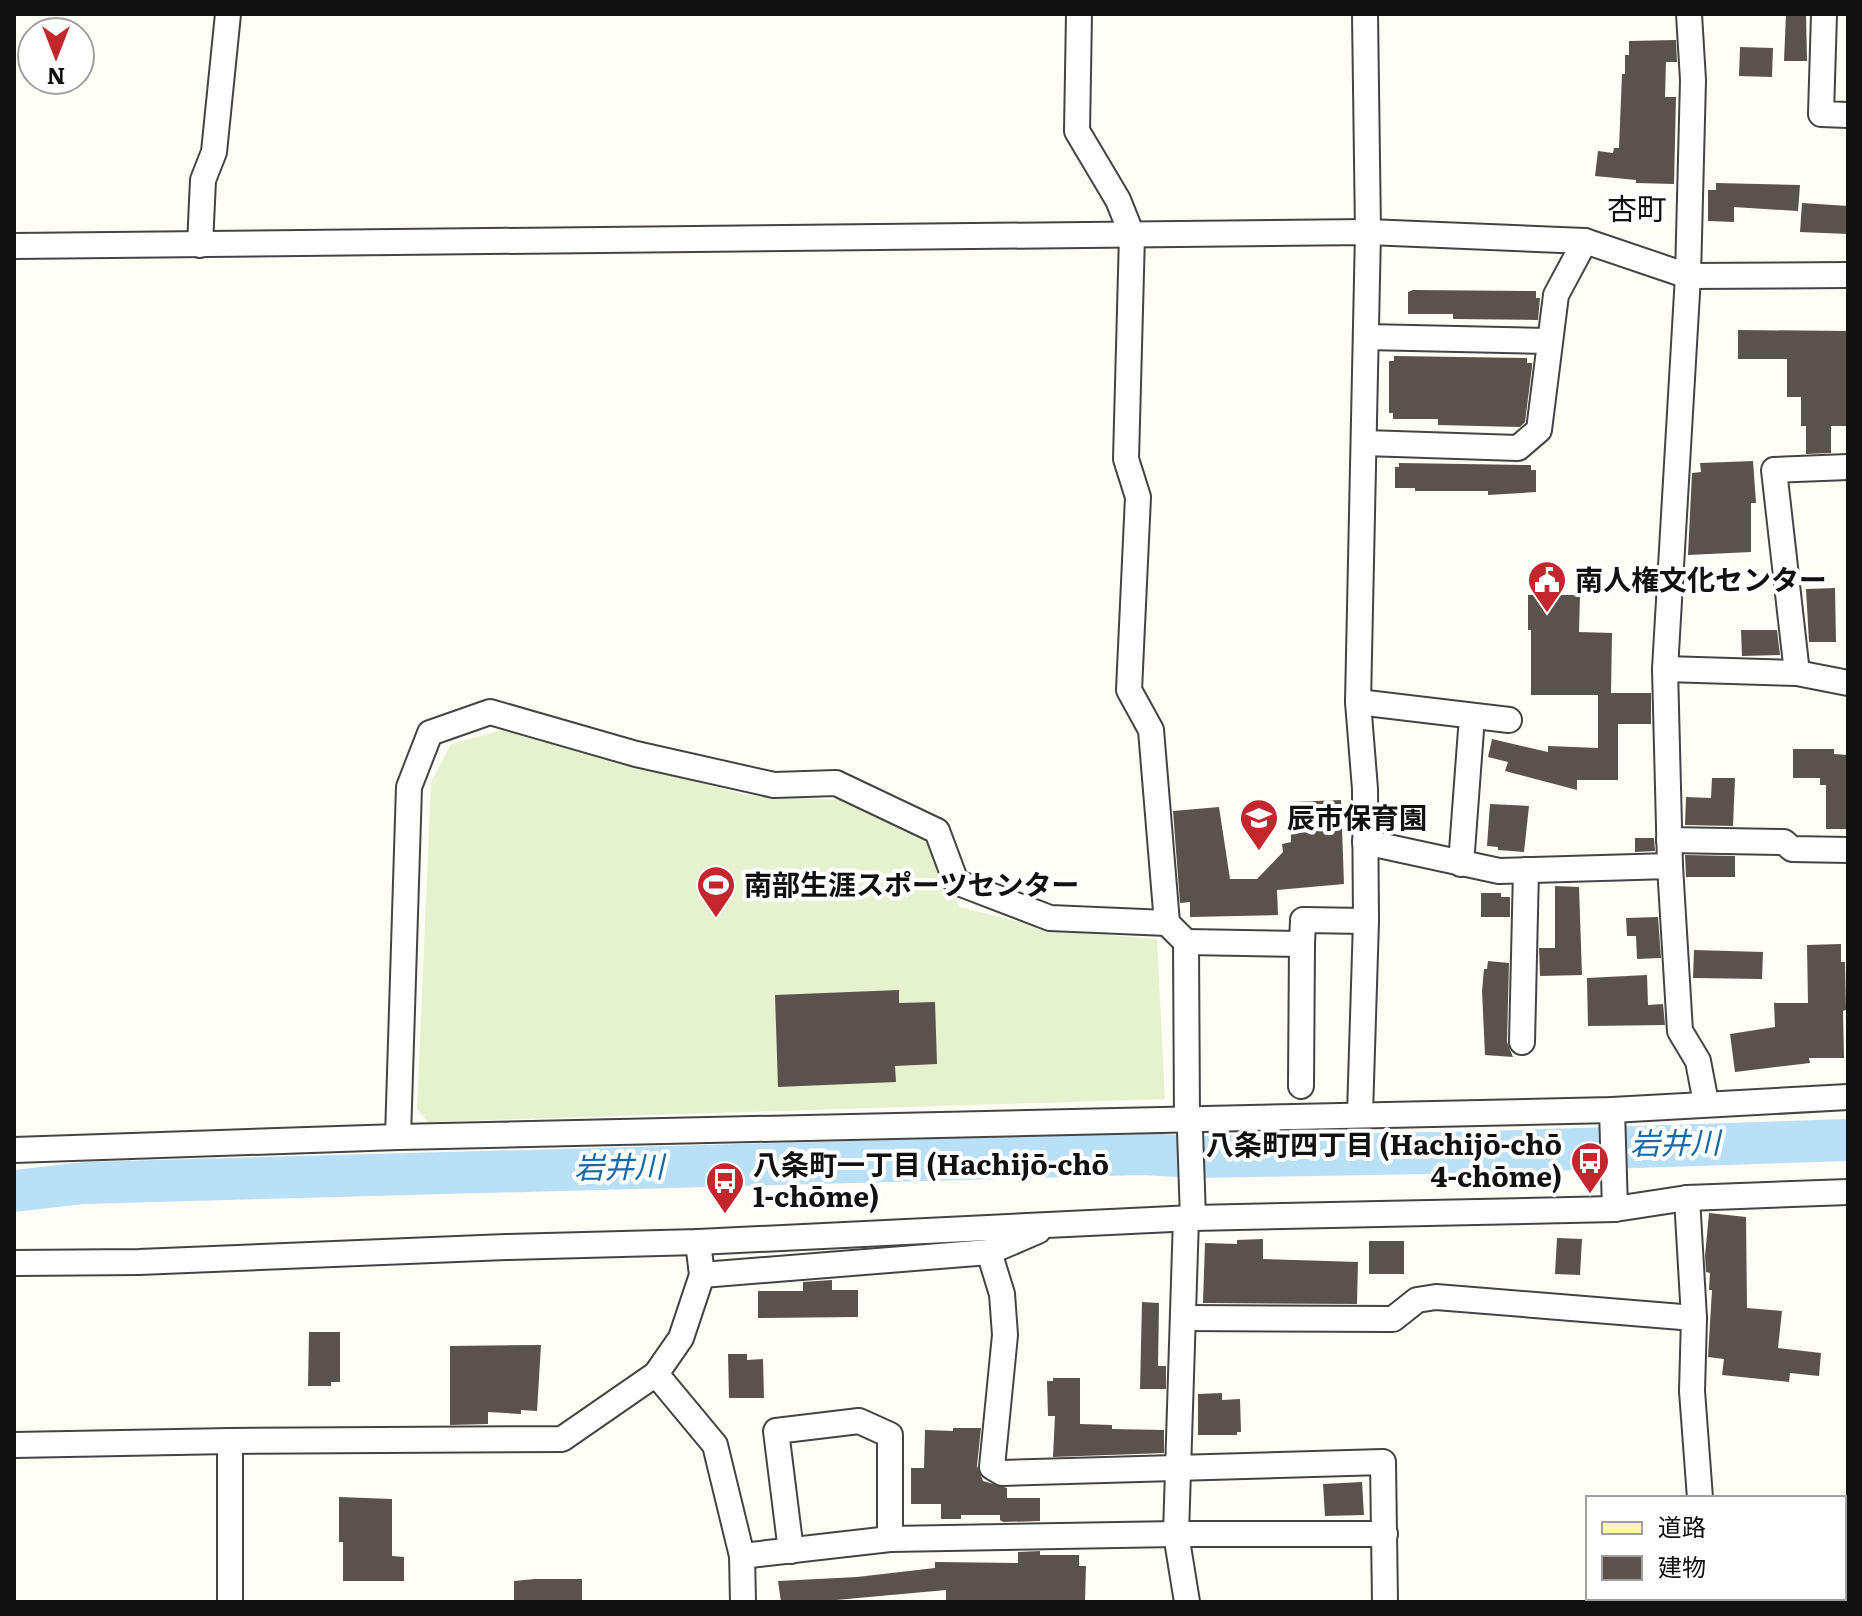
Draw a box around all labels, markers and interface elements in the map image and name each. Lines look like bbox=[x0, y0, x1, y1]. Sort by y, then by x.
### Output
north arrow bbox=[16, 16, 96, 96]
text: N bbox=[47, 61, 65, 94]
district label: 杏町 bbox=[1607, 185, 1667, 229]
place label: 南人権文化センター bbox=[1575, 557, 1827, 599]
public building icon: 南人権文化センター bbox=[1526, 559, 1568, 614]
place label: 辰市保育園 bbox=[1287, 795, 1427, 837]
school or university icon: 辰市保育園 bbox=[1238, 797, 1280, 852]
place label: 南部生涯スポーツセンター bbox=[744, 862, 1079, 904]
sports icon: 南部生涯スポーツセンター bbox=[695, 864, 737, 919]
water label: 岩井川 bbox=[1630, 1118, 1723, 1164]
place label: 八条町四丁目 (Hachijō-chō 4-chōme) bbox=[1206, 1122, 1562, 1196]
bus stop icon: 八条町四丁目 (Hachijō-chō 4-chōme) bbox=[1569, 1140, 1611, 1195]
water label: 岩井川 bbox=[574, 1142, 667, 1188]
place label: 八条町一丁目 (Hachijō-chō 1-chōme) bbox=[753, 1142, 1109, 1216]
bus stop icon: 八条町一丁目 (Hachijō-chō 1-chōme) bbox=[704, 1160, 746, 1215]
legend bbox=[1586, 1496, 1846, 1600]
text: 道路 bbox=[1658, 1508, 1706, 1543]
text: 建物 bbox=[1658, 1548, 1706, 1583]

